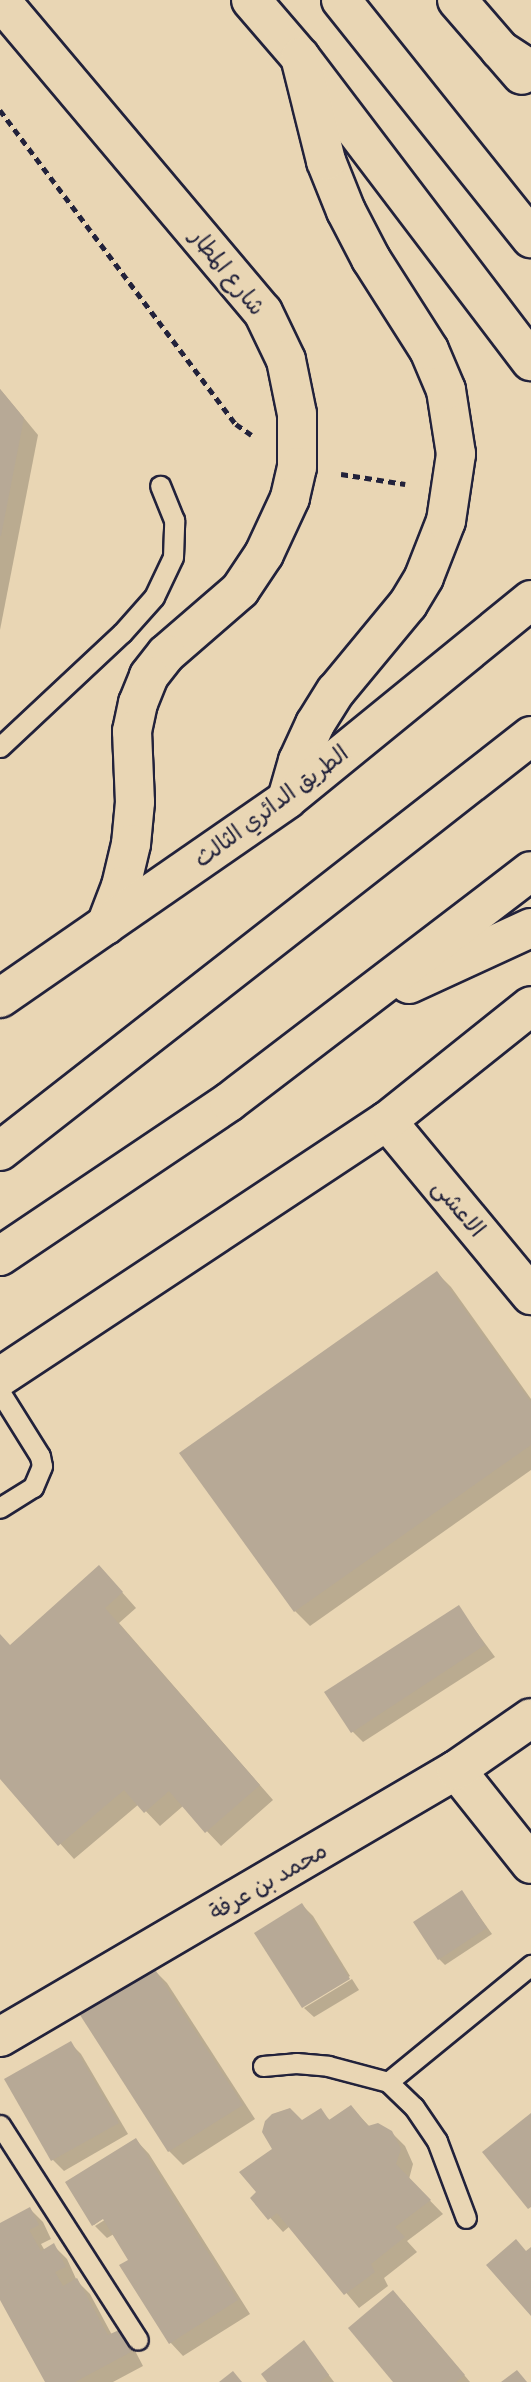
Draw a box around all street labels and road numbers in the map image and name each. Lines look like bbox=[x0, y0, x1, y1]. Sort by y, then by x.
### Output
street label: شارع المطار bbox=[185, 223, 271, 321]
street label: الطريق الدائري الثالث bbox=[188, 739, 354, 873]
street label: الاعشى bbox=[427, 1174, 491, 1242]
street label: محمد بن عرفة bbox=[204, 1836, 332, 1926]

